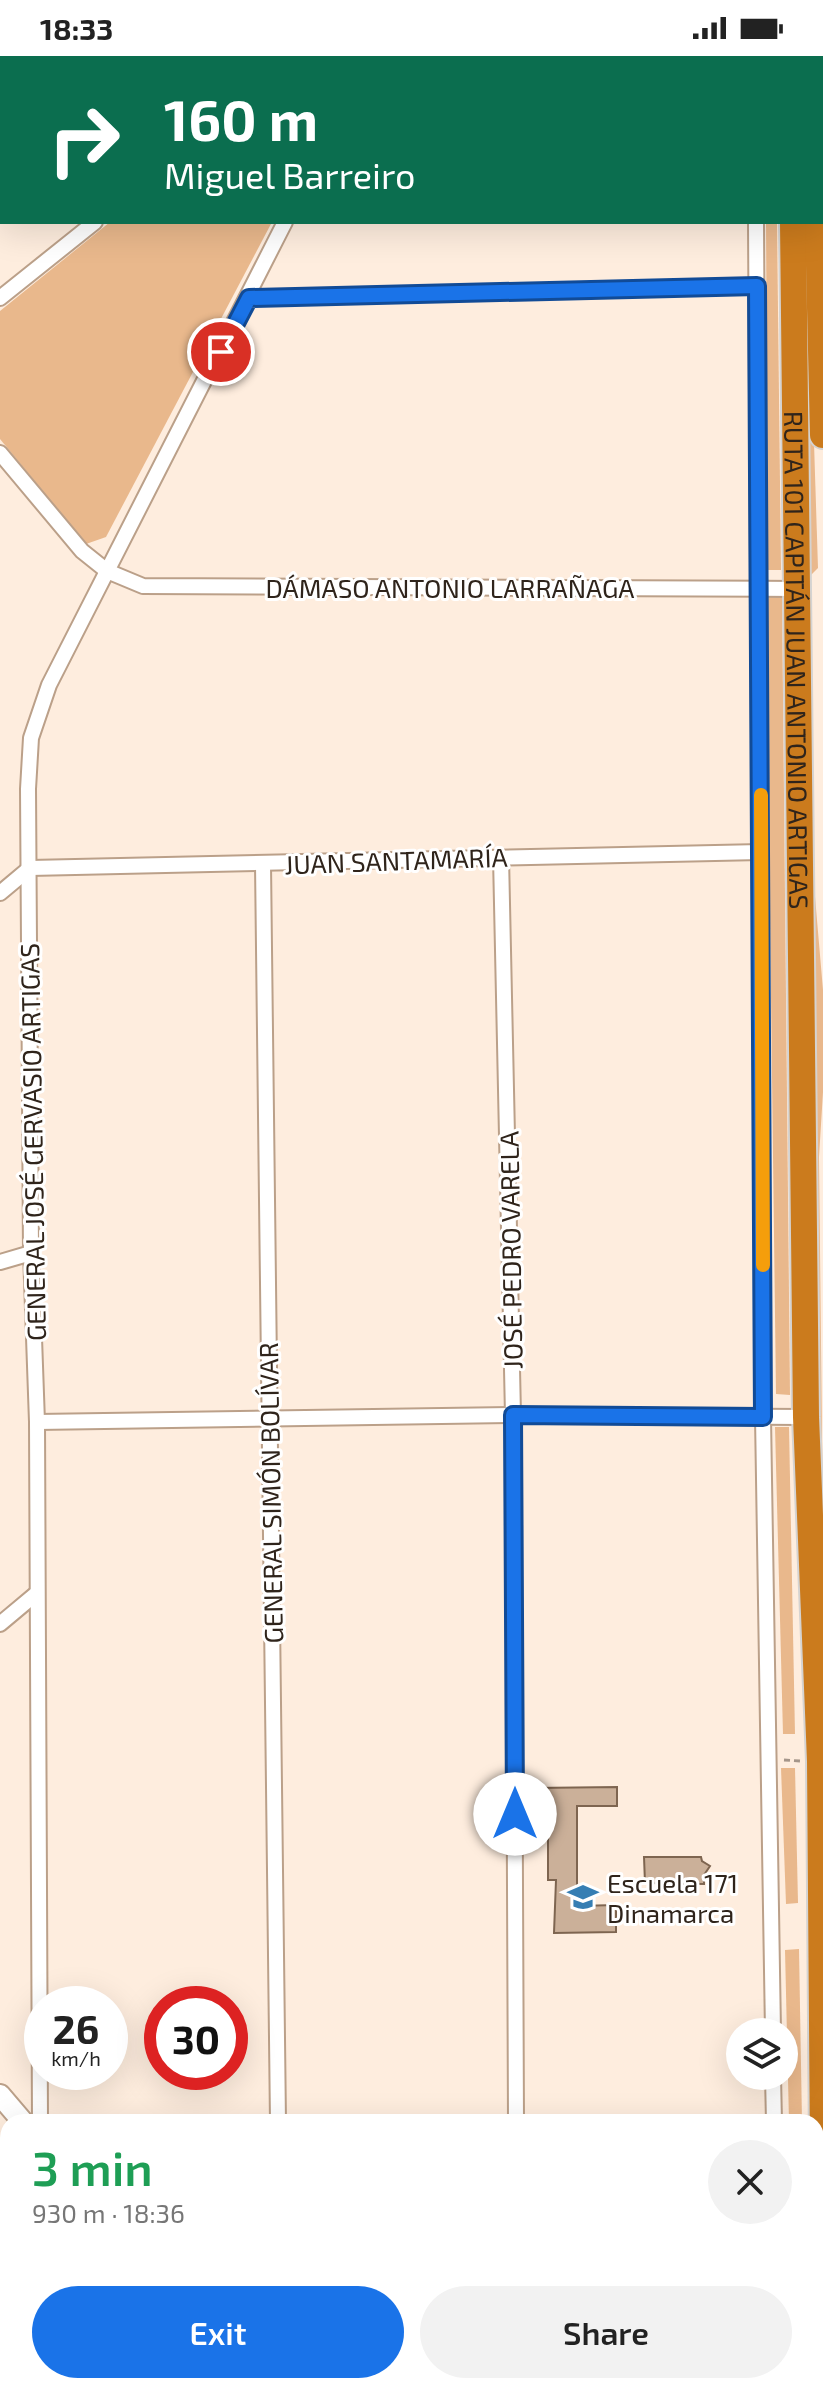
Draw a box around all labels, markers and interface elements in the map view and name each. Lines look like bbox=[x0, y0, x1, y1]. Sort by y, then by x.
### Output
text: 18:33 bbox=[40, 10, 113, 46]
text: 160 m bbox=[164, 85, 318, 152]
icon: right bbox=[32, 88, 136, 192]
text: Miguel Barreiro bbox=[164, 153, 415, 196]
pin bbox=[187, 318, 255, 386]
icon: arrive bbox=[199, 330, 243, 374]
street label: RUTA 101 CAPITÁN JUAN ANTONIO ARTIGAS bbox=[780, 411, 816, 909]
street label: DÁMASO ANTONIO LARRAÑAGA bbox=[265, 572, 635, 603]
street label: JUAN SANTAMARÍA bbox=[284, 841, 508, 879]
street label: GENERAL JOSÉ GERVASIO ARTIGAS bbox=[13, 943, 51, 1341]
street label: JOSÉ PEDRO VARELA bbox=[492, 1131, 528, 1369]
street label: GENERAL SIMÓN BOLÍVAR bbox=[252, 1342, 288, 1644]
position arrow bbox=[473, 1772, 557, 1856]
place label: Escuela 171 Dinamarca bbox=[607, 1867, 738, 1928]
school or university icon: Escuela 171 Dinamarca bbox=[566, 1880, 600, 1914]
speed limit sign: 30 bbox=[144, 1986, 248, 2090]
text: 26 bbox=[53, 2004, 99, 2052]
map controls bbox=[726, 2018, 798, 2090]
button: layers bbox=[726, 2018, 798, 2090]
text: km/h bbox=[51, 2046, 101, 2070]
text: 3 min bbox=[32, 2138, 153, 2196]
button: close bbox=[708, 2140, 792, 2224]
text: 930 m · 18:36 bbox=[32, 2197, 185, 2228]
button: Exit bbox=[32, 2286, 404, 2378]
button: Share bbox=[420, 2286, 792, 2378]

